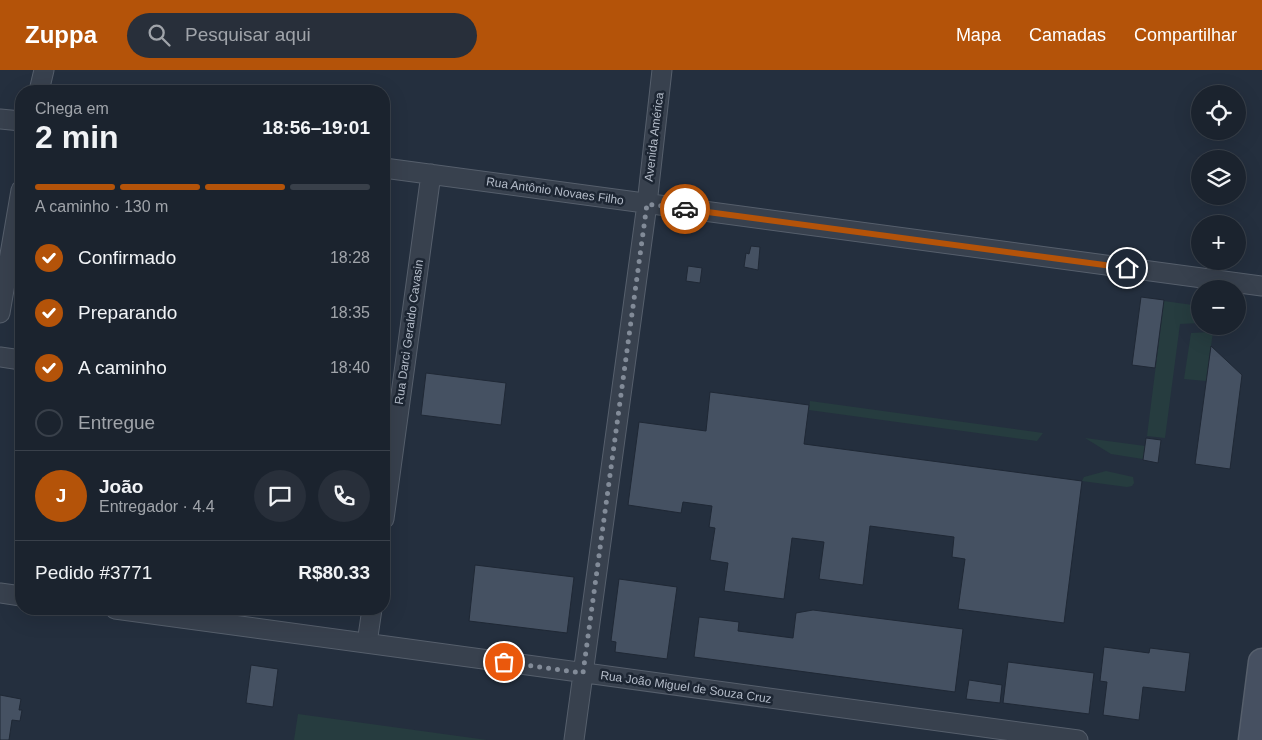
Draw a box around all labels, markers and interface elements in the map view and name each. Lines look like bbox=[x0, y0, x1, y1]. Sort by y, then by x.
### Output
search box bbox=[127, 13, 477, 58]
text: Zuppa bbox=[25, 21, 97, 48]
icon: search bbox=[145, 21, 173, 49]
text: Pesquisar aqui bbox=[185, 24, 311, 45]
text: Mapa bbox=[956, 25, 1001, 45]
text: Camadas bbox=[1029, 25, 1106, 45]
text: Compartilhar bbox=[1134, 25, 1237, 45]
map controls bbox=[1191, 85, 1246, 335]
button: locate bbox=[1191, 85, 1246, 140]
street label: Avenida América bbox=[642, 91, 666, 182]
text: Chega em bbox=[35, 100, 109, 117]
text: 18:56–19:01 bbox=[262, 117, 370, 138]
text: 2 min bbox=[35, 119, 119, 155]
button: layers bbox=[1191, 150, 1246, 205]
street label: Rua Antônio Novaes Filho bbox=[485, 174, 625, 208]
courier bbox=[660, 184, 710, 234]
icon: car bbox=[671, 195, 699, 223]
text: A caminho · 130 m bbox=[35, 198, 168, 215]
button: + bbox=[1191, 215, 1246, 270]
icon: check bbox=[35, 244, 63, 272]
text: Confirmado bbox=[78, 247, 176, 268]
pin bbox=[1106, 247, 1148, 289]
text: 18:28 bbox=[330, 249, 370, 266]
icon: home bbox=[1113, 254, 1141, 282]
street label: Rua Darci Geraldo Cavasin bbox=[392, 259, 426, 405]
button: − bbox=[1191, 280, 1246, 335]
icon: check bbox=[35, 299, 63, 327]
text: Preparando bbox=[78, 302, 177, 323]
text: 18:35 bbox=[330, 304, 370, 321]
icon: check bbox=[35, 354, 63, 382]
text: A caminho bbox=[78, 357, 167, 378]
text: 18:40 bbox=[330, 359, 370, 376]
text: Entregue bbox=[78, 412, 155, 433]
button: chat bbox=[254, 470, 306, 522]
button: phone bbox=[318, 470, 370, 522]
text: João bbox=[99, 476, 143, 497]
text: J bbox=[56, 485, 66, 506]
text: Entregador · 4.4 bbox=[99, 498, 215, 515]
text: Pedido #3771 bbox=[35, 562, 152, 583]
text: R$80.33 bbox=[298, 562, 370, 583]
pin bbox=[483, 641, 525, 683]
icon: bag bbox=[490, 648, 518, 676]
street label: Rua João Miguel de Souza Cruz bbox=[599, 668, 773, 706]

